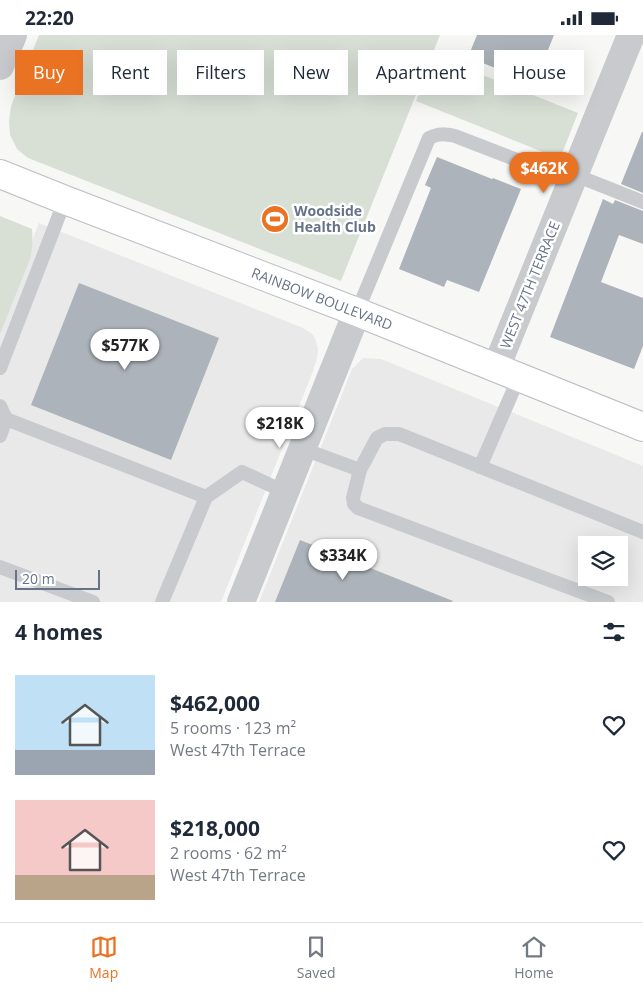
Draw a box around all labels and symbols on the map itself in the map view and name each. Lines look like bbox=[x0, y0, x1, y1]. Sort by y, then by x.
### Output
pin: $462K bbox=[509, 151, 579, 194]
place label: Woodside Health Club bbox=[294, 201, 376, 236]
sports icon: Woodside Health Club bbox=[260, 204, 290, 234]
street label: WEST 47TH TERRACE bbox=[495, 218, 564, 351]
street label: RAINBOW BOULEVARD bbox=[249, 263, 395, 334]
pin: $577K bbox=[90, 329, 160, 371]
pin: $218K bbox=[245, 407, 315, 449]
pin: $334K bbox=[308, 539, 378, 581]
scale bar bbox=[15, 567, 100, 590]

